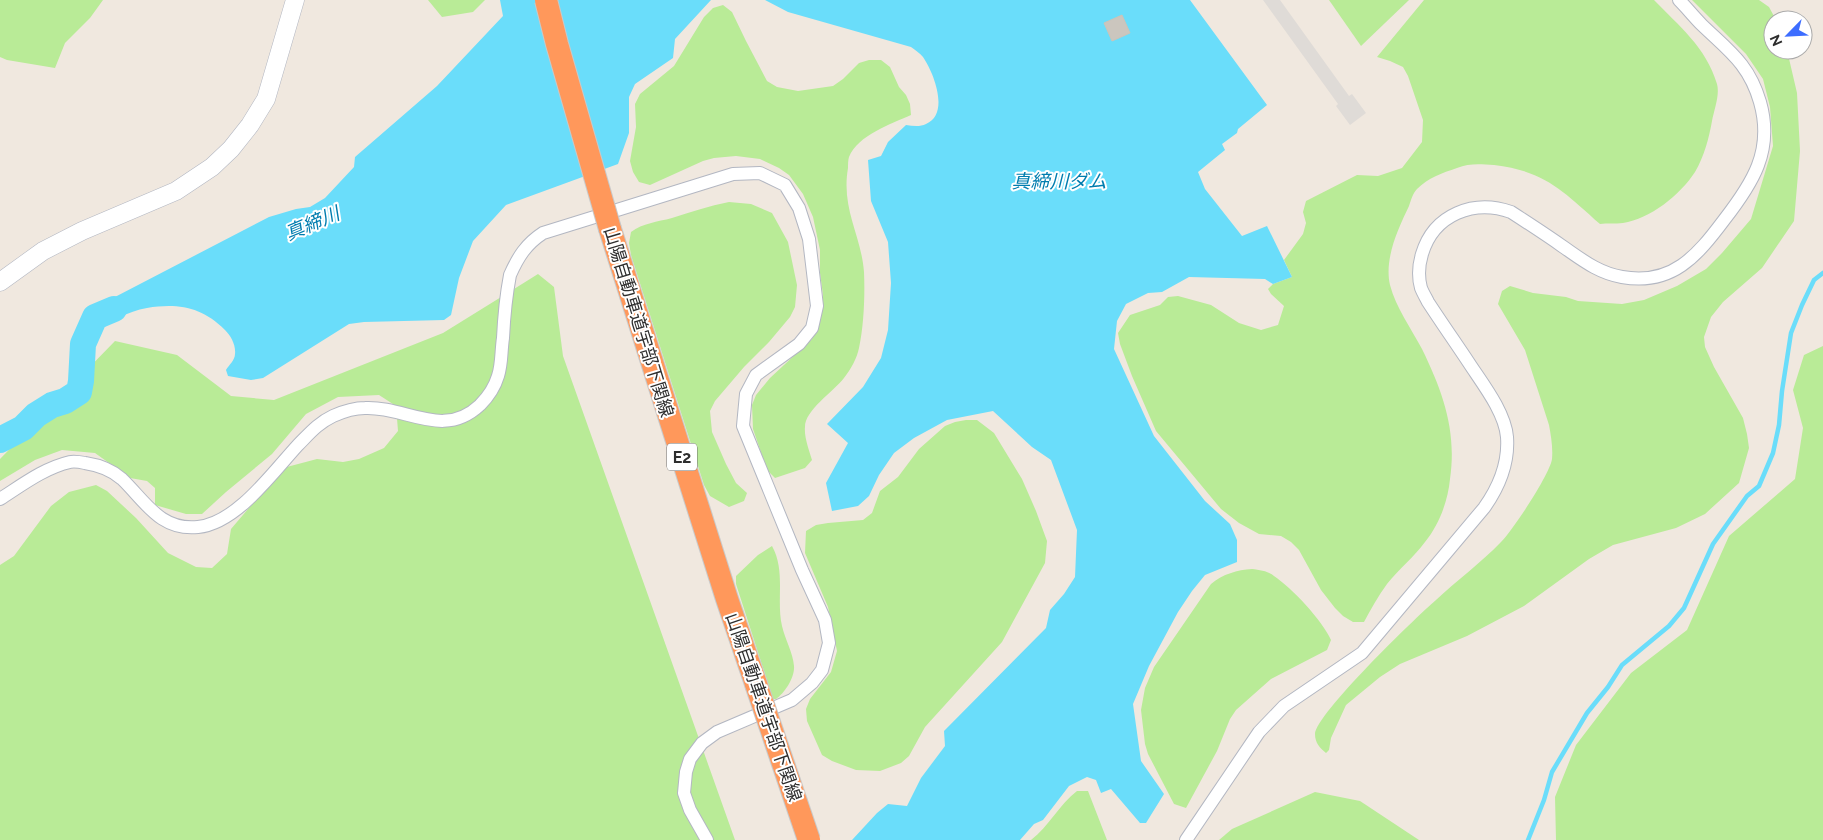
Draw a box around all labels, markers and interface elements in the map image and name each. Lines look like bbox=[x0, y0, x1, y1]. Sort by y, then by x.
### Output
north arrow bbox=[1763, 10, 1813, 60]
text: N bbox=[1767, 32, 1786, 48]
water label: 真締川ダム bbox=[1011, 170, 1107, 192]
water label: 真締川 bbox=[281, 201, 344, 244]
street label: 山陽自動車道宇部下関線 bbox=[600, 224, 678, 420]
road number: E2 bbox=[667, 444, 697, 471]
street label: 山陽自動車道宇部下関線 bbox=[722, 610, 806, 804]

